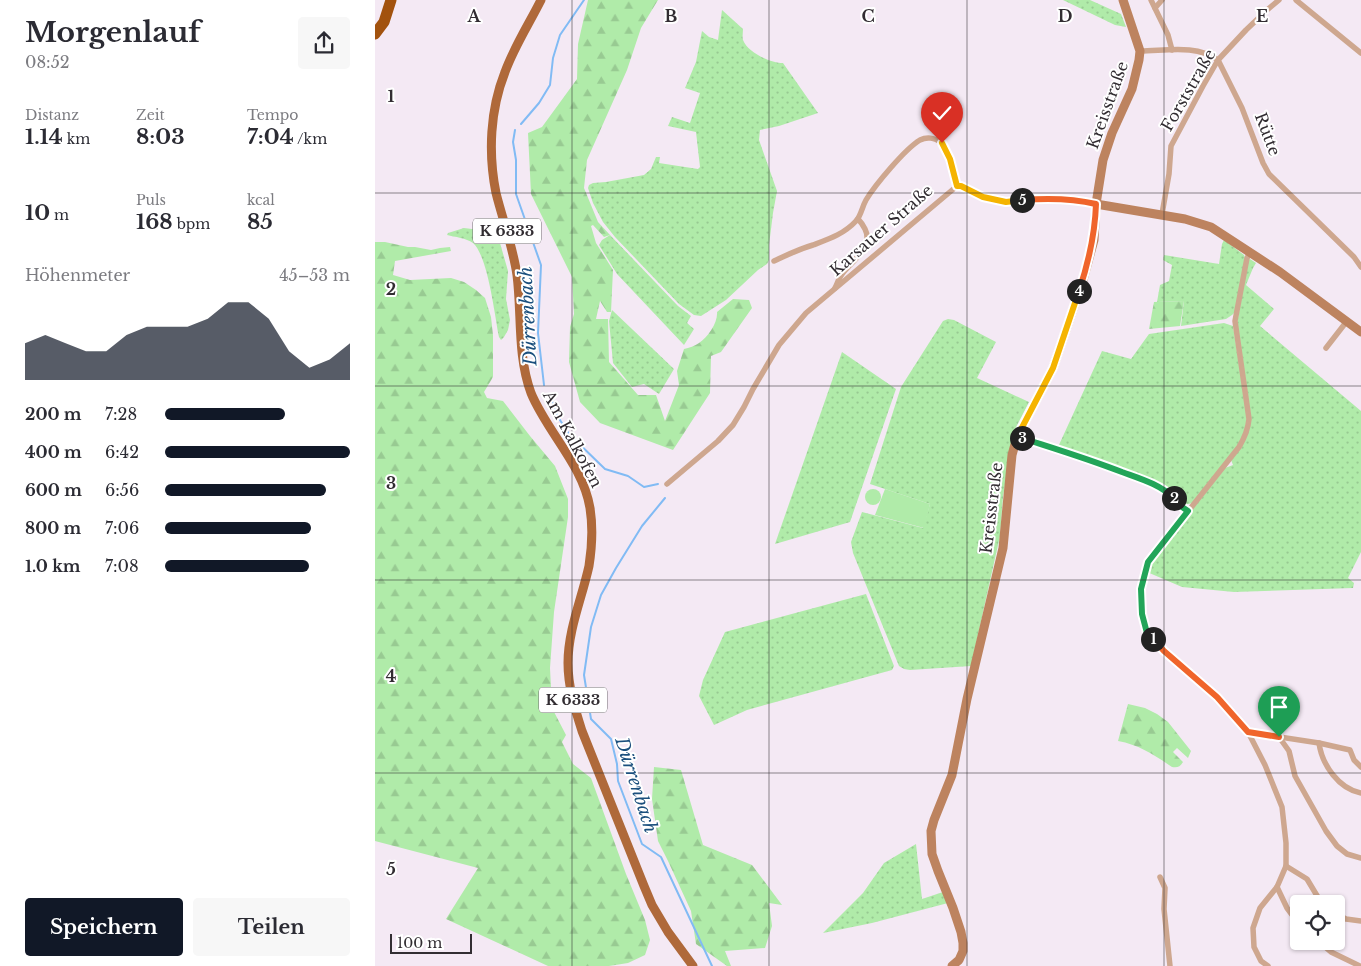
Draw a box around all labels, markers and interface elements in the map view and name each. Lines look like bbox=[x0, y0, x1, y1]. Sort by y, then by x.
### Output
text: A bbox=[467, 6, 482, 26]
text: B bbox=[665, 6, 678, 26]
text: C bbox=[861, 6, 875, 26]
text: D bbox=[1058, 6, 1072, 26]
text: E bbox=[1256, 6, 1268, 26]
text: Morgenlauf bbox=[25, 15, 201, 50]
button: share bbox=[298, 17, 350, 69]
street label: Forststraße bbox=[1156, 45, 1220, 135]
text: 08:52 bbox=[25, 52, 70, 72]
street label: Kreisstraße bbox=[1082, 58, 1132, 152]
text: 1 bbox=[388, 86, 395, 106]
pin bbox=[921, 92, 963, 143]
icon: check bbox=[928, 99, 956, 127]
text: Distanz bbox=[25, 106, 79, 124]
text: Zeit bbox=[136, 106, 165, 124]
text: Tempo bbox=[247, 106, 298, 124]
street label: Rütte bbox=[1251, 110, 1285, 158]
text: 1.14 bbox=[25, 124, 63, 150]
text: 8:03 bbox=[136, 124, 185, 150]
text: 7:04 bbox=[247, 124, 294, 150]
text: km bbox=[63, 130, 90, 148]
text: /km bbox=[294, 130, 327, 148]
street label: Karsauer Straße bbox=[826, 180, 936, 280]
pin: 5 bbox=[1009, 188, 1035, 212]
text: Puls bbox=[136, 191, 166, 209]
text: kcal bbox=[247, 191, 275, 209]
text: 5 bbox=[1018, 191, 1027, 209]
text: 10 bbox=[25, 200, 50, 226]
text: m bbox=[50, 206, 69, 224]
text: 168 bbox=[136, 209, 173, 235]
text: 85 bbox=[247, 209, 273, 235]
text: bpm bbox=[173, 215, 210, 233]
road number: K 6333 bbox=[473, 218, 541, 244]
text: Höhenmeter bbox=[25, 265, 130, 285]
text: 45–53 m bbox=[279, 265, 350, 285]
water label: Dürrenbach bbox=[514, 266, 542, 367]
pin: 4 bbox=[1067, 278, 1091, 304]
text: 2 bbox=[386, 279, 396, 299]
text: 4 bbox=[1075, 282, 1084, 300]
street label: Am Kalkofen bbox=[539, 386, 607, 491]
text: 200 m bbox=[25, 404, 82, 424]
text: 7:28 bbox=[105, 404, 137, 424]
pin: 3 bbox=[1009, 426, 1035, 450]
text: 3 bbox=[1018, 429, 1027, 447]
text: 400 m bbox=[25, 442, 82, 462]
text: 6:42 bbox=[105, 442, 139, 462]
street label: Kreisstraße bbox=[975, 461, 1007, 555]
text: 3 bbox=[386, 473, 396, 493]
text: 600 m bbox=[25, 480, 82, 500]
text: 6:56 bbox=[105, 480, 139, 500]
pin: 2 bbox=[1161, 486, 1187, 510]
text: 2 bbox=[1170, 489, 1179, 507]
text: 800 m bbox=[25, 518, 81, 538]
text: 7:06 bbox=[105, 518, 139, 538]
text: 1.0 km bbox=[25, 556, 80, 576]
text: 7:08 bbox=[105, 556, 139, 576]
pin: 1 bbox=[1141, 626, 1165, 652]
text: 1 bbox=[1150, 630, 1157, 648]
text: 4 bbox=[386, 666, 396, 686]
pin bbox=[1258, 686, 1300, 737]
road number: K 6333 bbox=[539, 688, 607, 712]
icon: arrive bbox=[1265, 693, 1293, 721]
water label: Dürrenbach bbox=[610, 733, 662, 836]
text: 5 bbox=[386, 859, 396, 879]
map controls bbox=[1290, 895, 1345, 950]
button: locate bbox=[1290, 895, 1345, 950]
button: Speichern bbox=[25, 898, 183, 956]
button: Teilen bbox=[193, 898, 350, 956]
scale bar bbox=[390, 931, 473, 954]
text: 100 m bbox=[397, 934, 442, 952]

